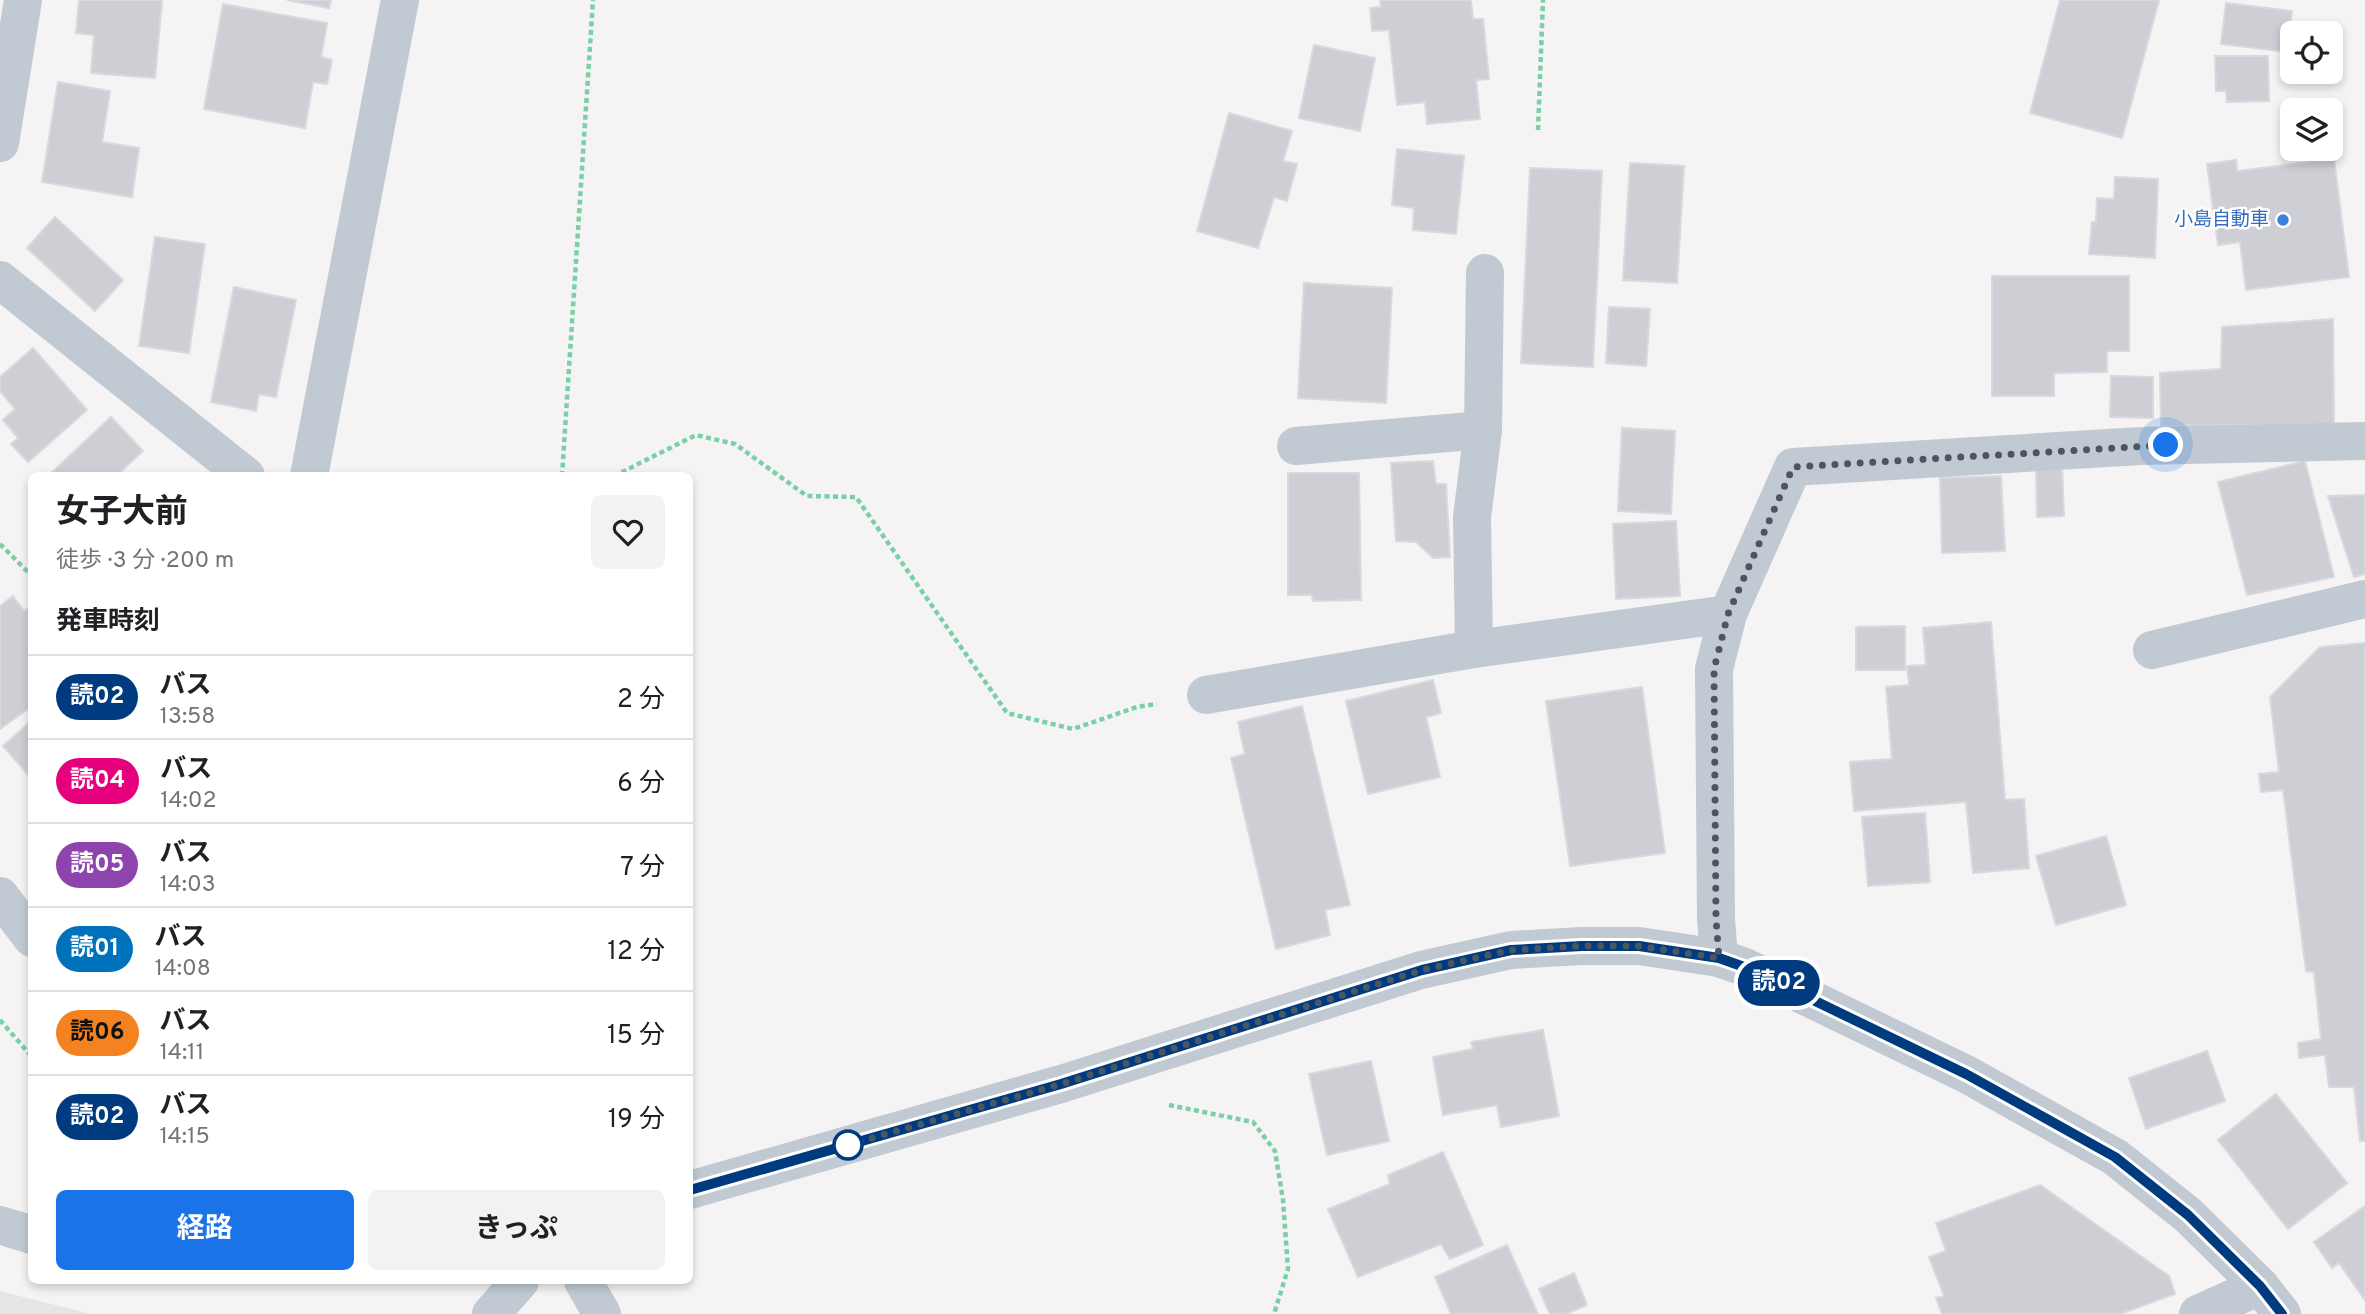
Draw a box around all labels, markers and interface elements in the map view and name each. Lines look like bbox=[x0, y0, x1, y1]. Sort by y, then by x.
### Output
map controls bbox=[2280, 21, 2343, 161]
button: locate bbox=[2280, 21, 2343, 84]
button: layers bbox=[2280, 98, 2343, 161]
place label: 小島自動車 bbox=[2174, 208, 2269, 232]
marker: 小島自動車 bbox=[2275, 212, 2291, 228]
your location bbox=[2148, 427, 2183, 462]
text: 女子大前 bbox=[56, 493, 188, 535]
button: heart bbox=[591, 495, 665, 569]
text: 徒歩 · 3 分 · 200 m bbox=[56, 547, 234, 576]
text: 発車時刻 bbox=[56, 606, 160, 639]
text: バス bbox=[159, 670, 211, 703]
text: 読02 bbox=[70, 682, 124, 712]
text: 2 分 bbox=[617, 684, 665, 717]
text: 13:58 bbox=[159, 703, 215, 732]
text: バス bbox=[160, 754, 212, 787]
text: 読04 bbox=[70, 766, 125, 796]
text: 6 分 bbox=[617, 768, 665, 801]
text: 14:02 bbox=[160, 787, 217, 816]
text: バス bbox=[159, 838, 211, 871]
text: 読05 bbox=[70, 850, 124, 880]
text: 7 分 bbox=[620, 852, 665, 885]
text: 14:03 bbox=[159, 871, 216, 900]
text: バス bbox=[154, 922, 206, 955]
text: 読01 bbox=[70, 934, 119, 964]
text: 12 分 bbox=[607, 936, 665, 969]
text: 14:08 bbox=[154, 955, 211, 984]
line badge: 読02 bbox=[1739, 960, 1819, 1006]
text: 読02 bbox=[1752, 968, 1806, 998]
text: バス bbox=[160, 1006, 212, 1039]
text: 読06 bbox=[70, 1018, 125, 1048]
text: 15 分 bbox=[607, 1020, 665, 1053]
text: 14:11 bbox=[160, 1039, 204, 1068]
text: バス bbox=[159, 1090, 211, 1123]
text: 読02 bbox=[70, 1102, 124, 1132]
text: 19 分 bbox=[608, 1104, 665, 1137]
text: 14:15 bbox=[159, 1123, 210, 1152]
unlabelled marker bbox=[833, 1130, 863, 1160]
button: 経路 bbox=[56, 1190, 354, 1270]
button: きっぷ bbox=[368, 1190, 665, 1270]

